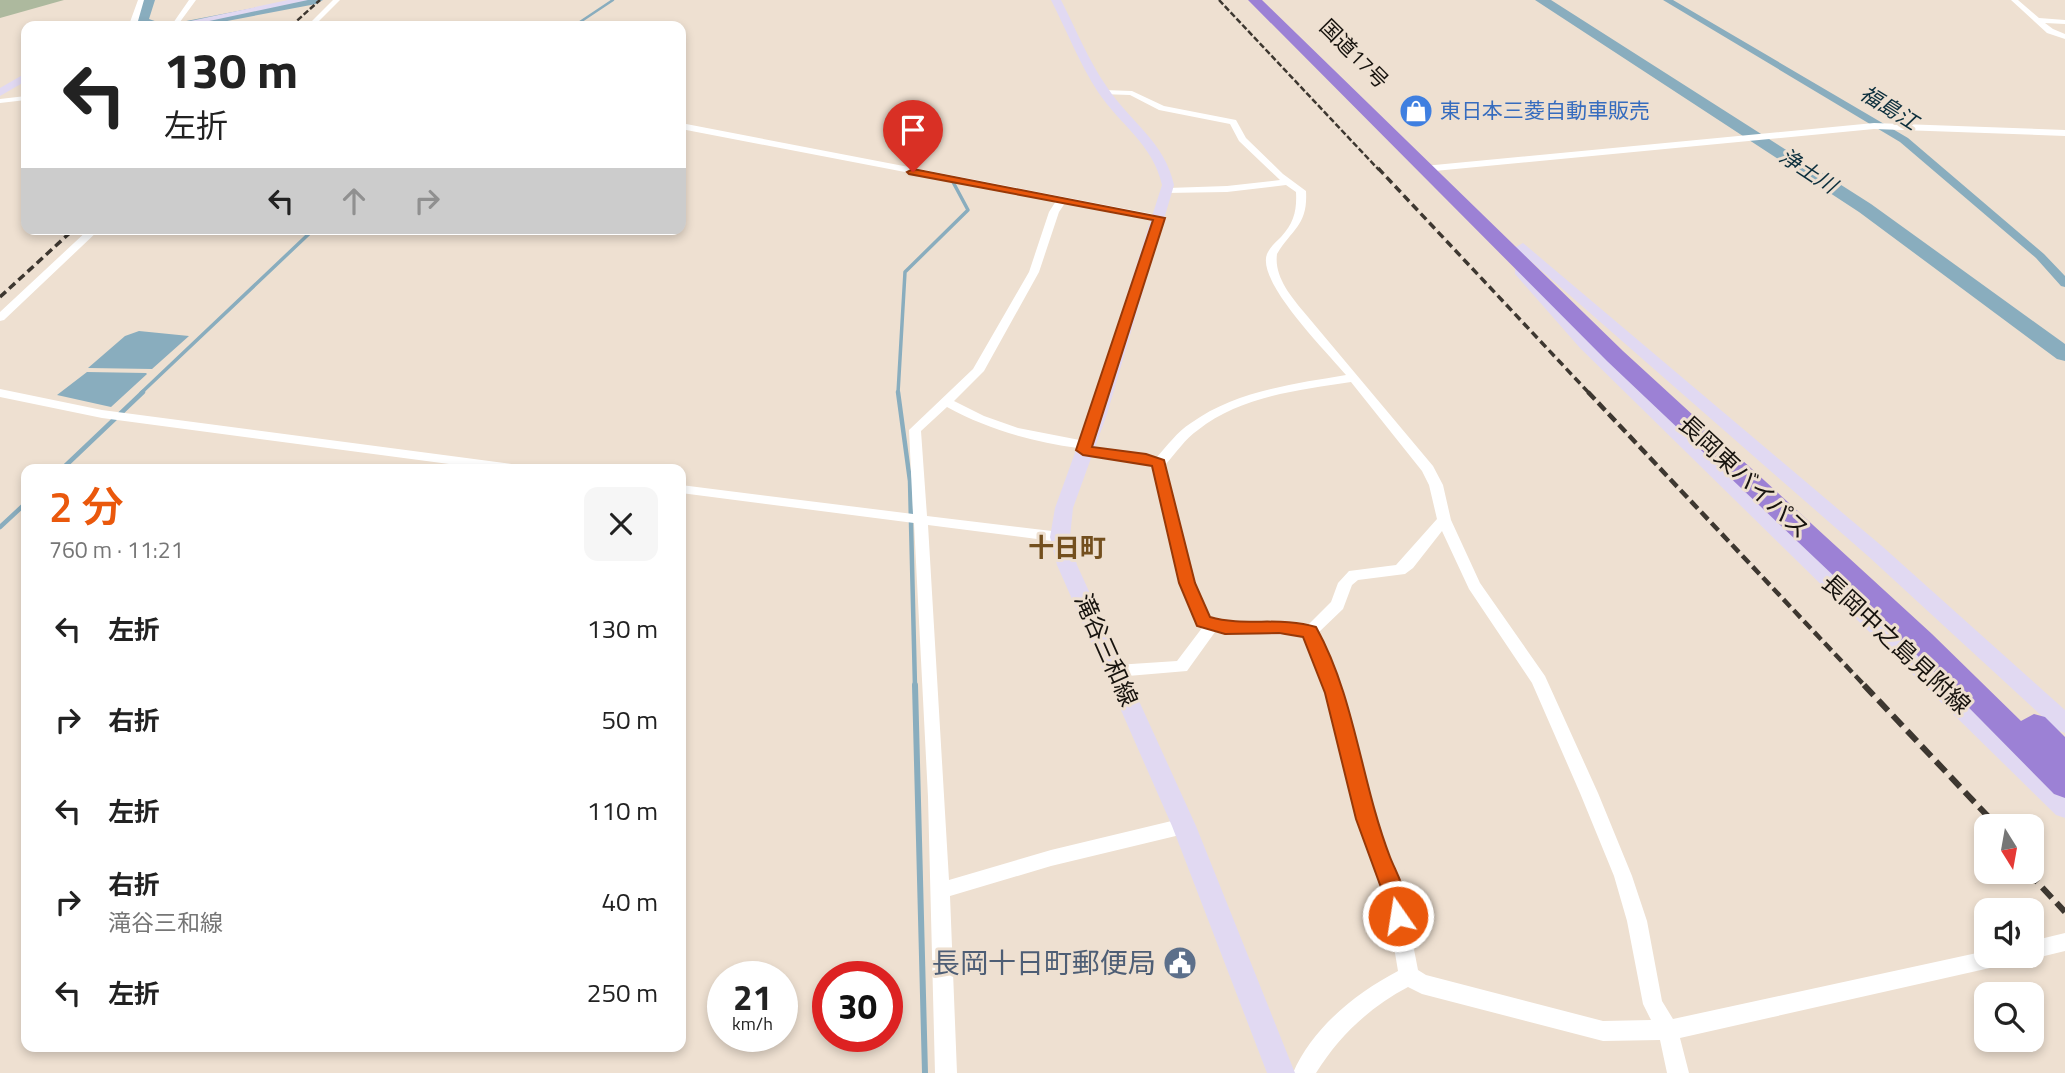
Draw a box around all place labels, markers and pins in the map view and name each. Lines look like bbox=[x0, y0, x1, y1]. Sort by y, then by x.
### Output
shop icon: 東日本三菱自動車販売 bbox=[1397, 92, 1435, 130]
place label: 東日本三菱自動車販売 bbox=[1440, 94, 1650, 126]
pin bbox=[883, 100, 943, 172]
place label: 長岡十日町郵便局 bbox=[932, 941, 1156, 984]
public building icon: 長岡十日町郵便局 bbox=[1161, 944, 1199, 982]

